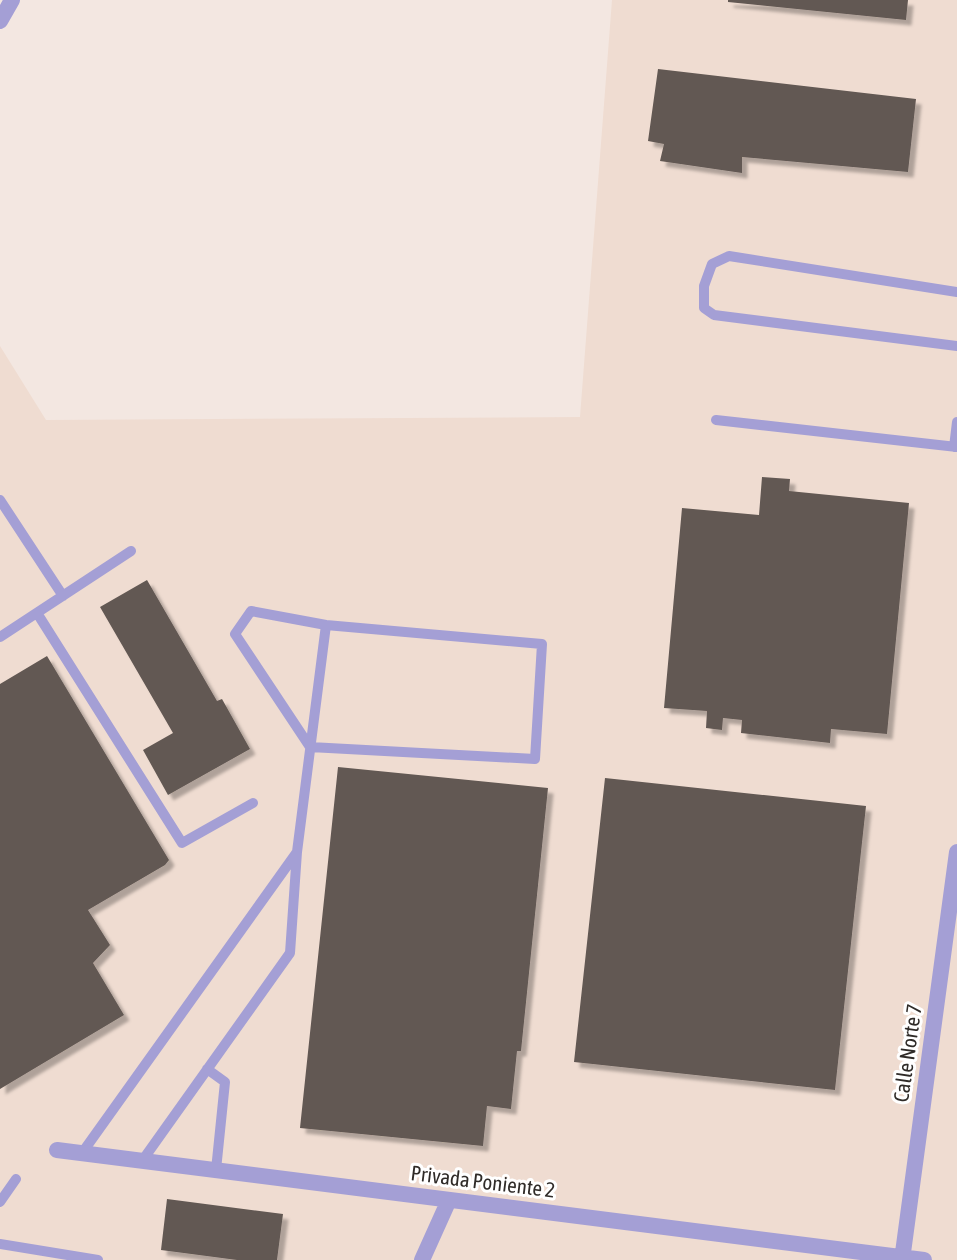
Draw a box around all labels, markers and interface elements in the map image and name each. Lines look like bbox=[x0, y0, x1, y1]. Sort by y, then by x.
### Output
street label: Calle Norte 7 bbox=[888, 1002, 926, 1104]
street label: Privada Poniente 2 bbox=[410, 1160, 556, 1202]

